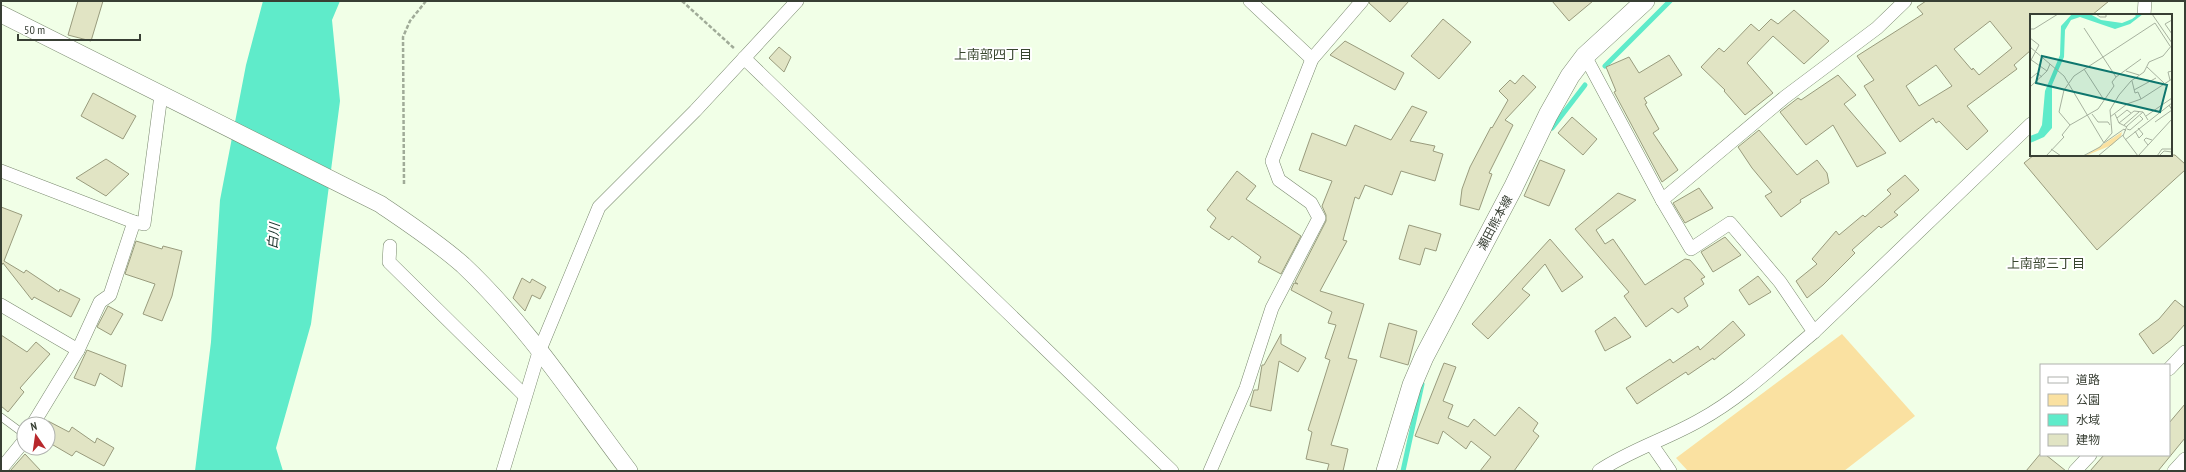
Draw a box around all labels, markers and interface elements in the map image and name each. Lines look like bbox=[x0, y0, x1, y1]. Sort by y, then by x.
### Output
inset map bbox=[2030, 14, 2172, 156]
scale bar bbox=[18, 16, 140, 42]
text: 50 m bbox=[24, 22, 45, 37]
district label: 上南部四丁目 bbox=[954, 46, 1032, 63]
street label: 瀬田熊本線 bbox=[1474, 193, 1515, 253]
water label: 白川 bbox=[264, 220, 283, 250]
district label: 上南部三丁目 bbox=[2007, 255, 2085, 272]
legend bbox=[2040, 364, 2170, 456]
text: 道路 bbox=[2076, 372, 2100, 387]
text: 公園 bbox=[2076, 392, 2100, 407]
text: 水域 bbox=[2076, 412, 2100, 427]
north arrow bbox=[16, 416, 56, 456]
text: N bbox=[29, 419, 38, 434]
text: 建物 bbox=[2076, 432, 2100, 447]

